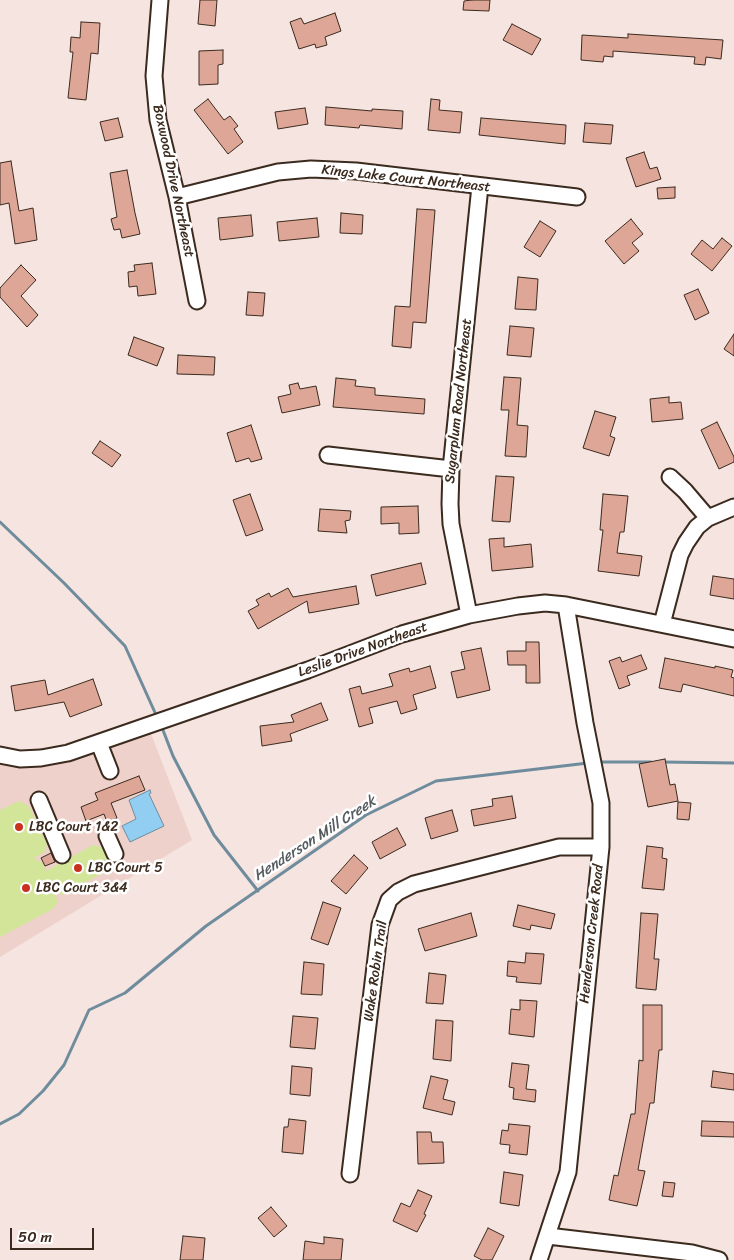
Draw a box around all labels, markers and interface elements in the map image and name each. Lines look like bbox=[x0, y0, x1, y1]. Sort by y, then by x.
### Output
street label: Boxwood Drive Northeast bbox=[149, 103, 197, 259]
street label: Kings Lake Court Northeast bbox=[321, 162, 491, 196]
street label: Sugarplum Road Northeast bbox=[442, 318, 476, 484]
street label: Leslie Drive Northeast bbox=[296, 619, 430, 681]
water label: Henderson Mill Creek bbox=[250, 793, 380, 885]
place label: LBC Court 1&2 bbox=[29, 819, 118, 835]
marker: LBC Court 1&2 bbox=[13, 821, 25, 833]
place label: LBC Court 5 bbox=[88, 860, 163, 876]
marker: LBC Court 5 bbox=[72, 862, 84, 874]
street label: Henderson Creek Road bbox=[576, 864, 608, 1004]
place label: LBC Court 3&4 bbox=[36, 880, 128, 896]
marker: LBC Court 3&4 bbox=[20, 882, 32, 894]
street label: Wake Robin Trail bbox=[361, 920, 391, 1022]
scale bar bbox=[12, 1218, 96, 1250]
text: 50 m bbox=[18, 1224, 52, 1250]

